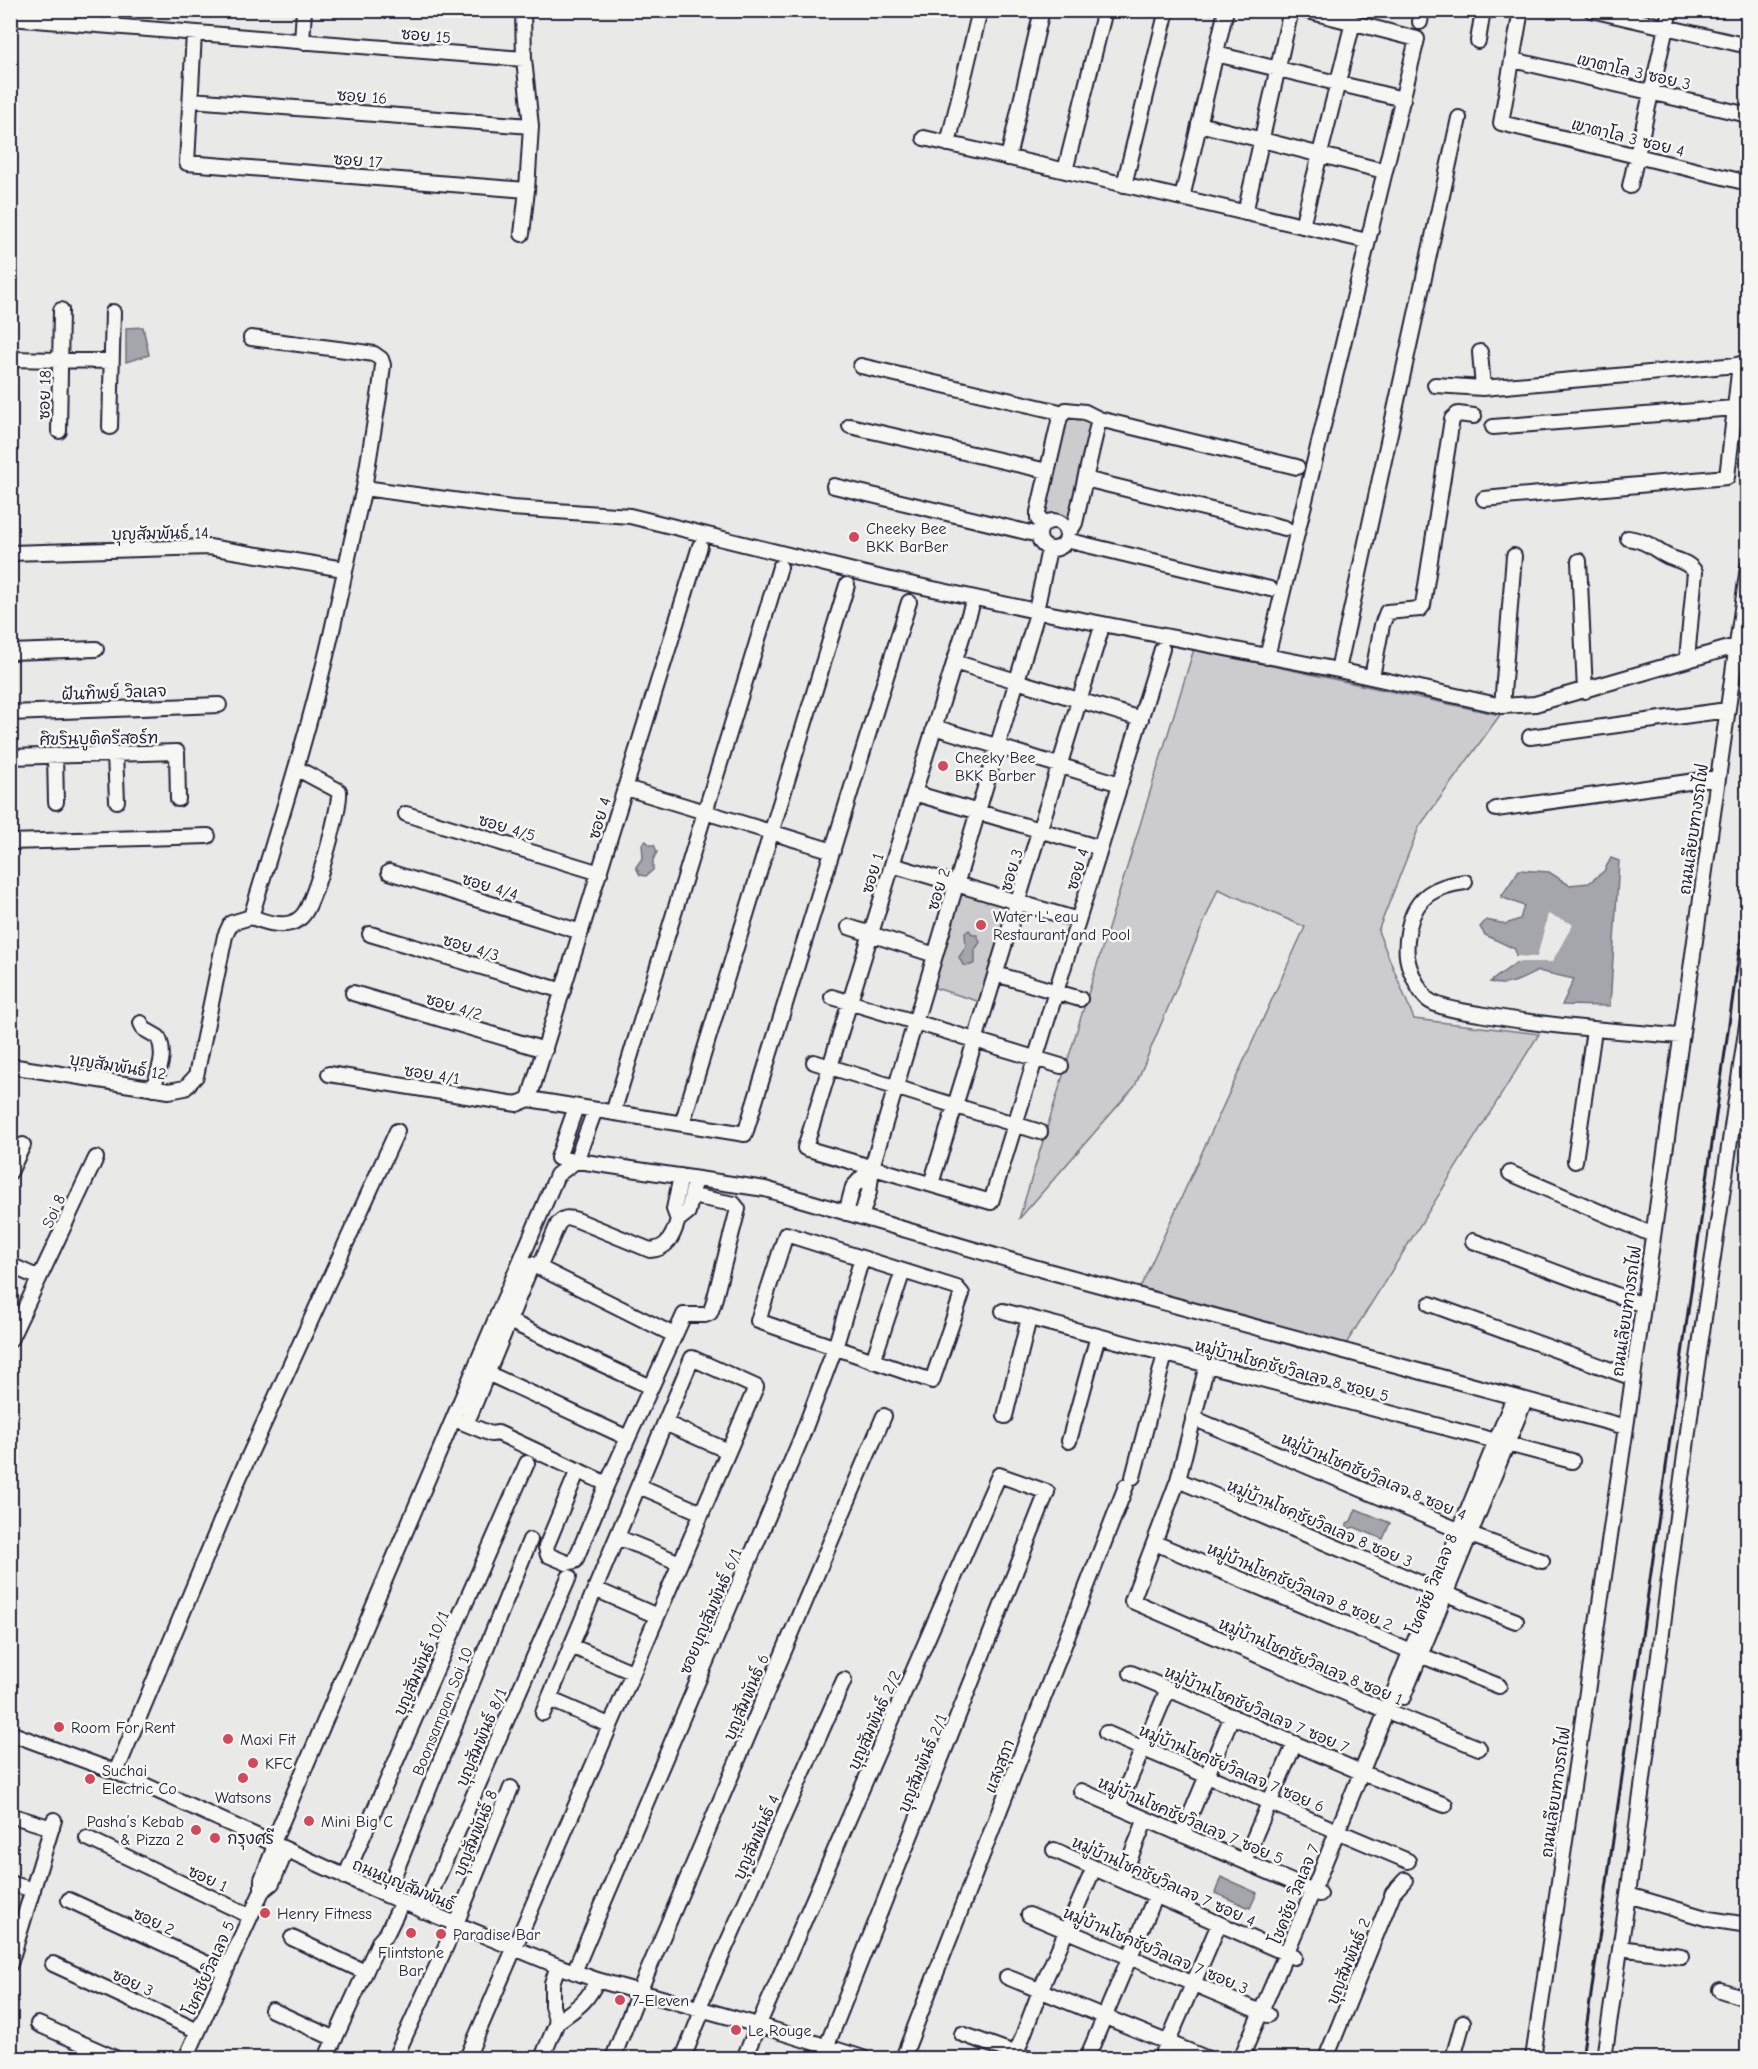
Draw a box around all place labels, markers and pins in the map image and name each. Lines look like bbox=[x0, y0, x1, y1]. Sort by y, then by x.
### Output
place label: Cheeky Bee BKK BarBer bbox=[866, 520, 949, 556]
marker: Cheeky Bee BKK BarBer bbox=[847, 530, 861, 544]
place label: Cheeky Bee BKK Barber bbox=[955, 749, 1036, 785]
marker: Cheeky Bee BKK Barber bbox=[936, 759, 950, 773]
place label: Water L' eau Restaurant and Pool bbox=[993, 908, 1130, 944]
marker: Water L' eau Restaurant and Pool bbox=[974, 918, 988, 932]
place label: Room For Rent bbox=[71, 1719, 176, 1737]
marker: Room For Rent bbox=[52, 1720, 66, 1734]
place label: Maxi Fit bbox=[240, 1731, 296, 1749]
marker: Maxi Fit bbox=[221, 1732, 235, 1746]
place label: KFC bbox=[265, 1755, 293, 1773]
marker: KFC bbox=[246, 1756, 260, 1770]
place label: Suchai Electric Co bbox=[102, 1762, 177, 1798]
marker: Watsons bbox=[236, 1771, 250, 1785]
marker: Suchai Electric Co bbox=[83, 1772, 97, 1786]
place label: Watsons bbox=[215, 1789, 271, 1807]
place label: Pasha’s Kebab & Pizza 2 bbox=[87, 1813, 184, 1849]
place label: Mini Big C bbox=[321, 1813, 393, 1831]
marker: Mini Big C bbox=[302, 1814, 316, 1828]
marker: Pasha’s Kebab & Pizza 2 bbox=[189, 1823, 203, 1837]
place label: กรุงศรี bbox=[227, 1828, 275, 1851]
marker: กรุงศรี bbox=[208, 1831, 222, 1845]
place label: Henry Fitness bbox=[277, 1905, 372, 1923]
marker: Henry Fitness bbox=[258, 1906, 272, 1920]
marker: Flintstone Bar bbox=[404, 1926, 418, 1940]
place label: Paradise Bar bbox=[453, 1926, 541, 1944]
marker: Paradise Bar bbox=[434, 1927, 448, 1941]
place label: Flintstone Bar bbox=[378, 1944, 444, 1980]
place label: 7-Eleven bbox=[632, 1992, 689, 2010]
marker: 7-Eleven bbox=[613, 1993, 627, 2007]
place label: Le Rouge bbox=[748, 2022, 812, 2040]
marker: Le Rouge bbox=[729, 2023, 743, 2037]

